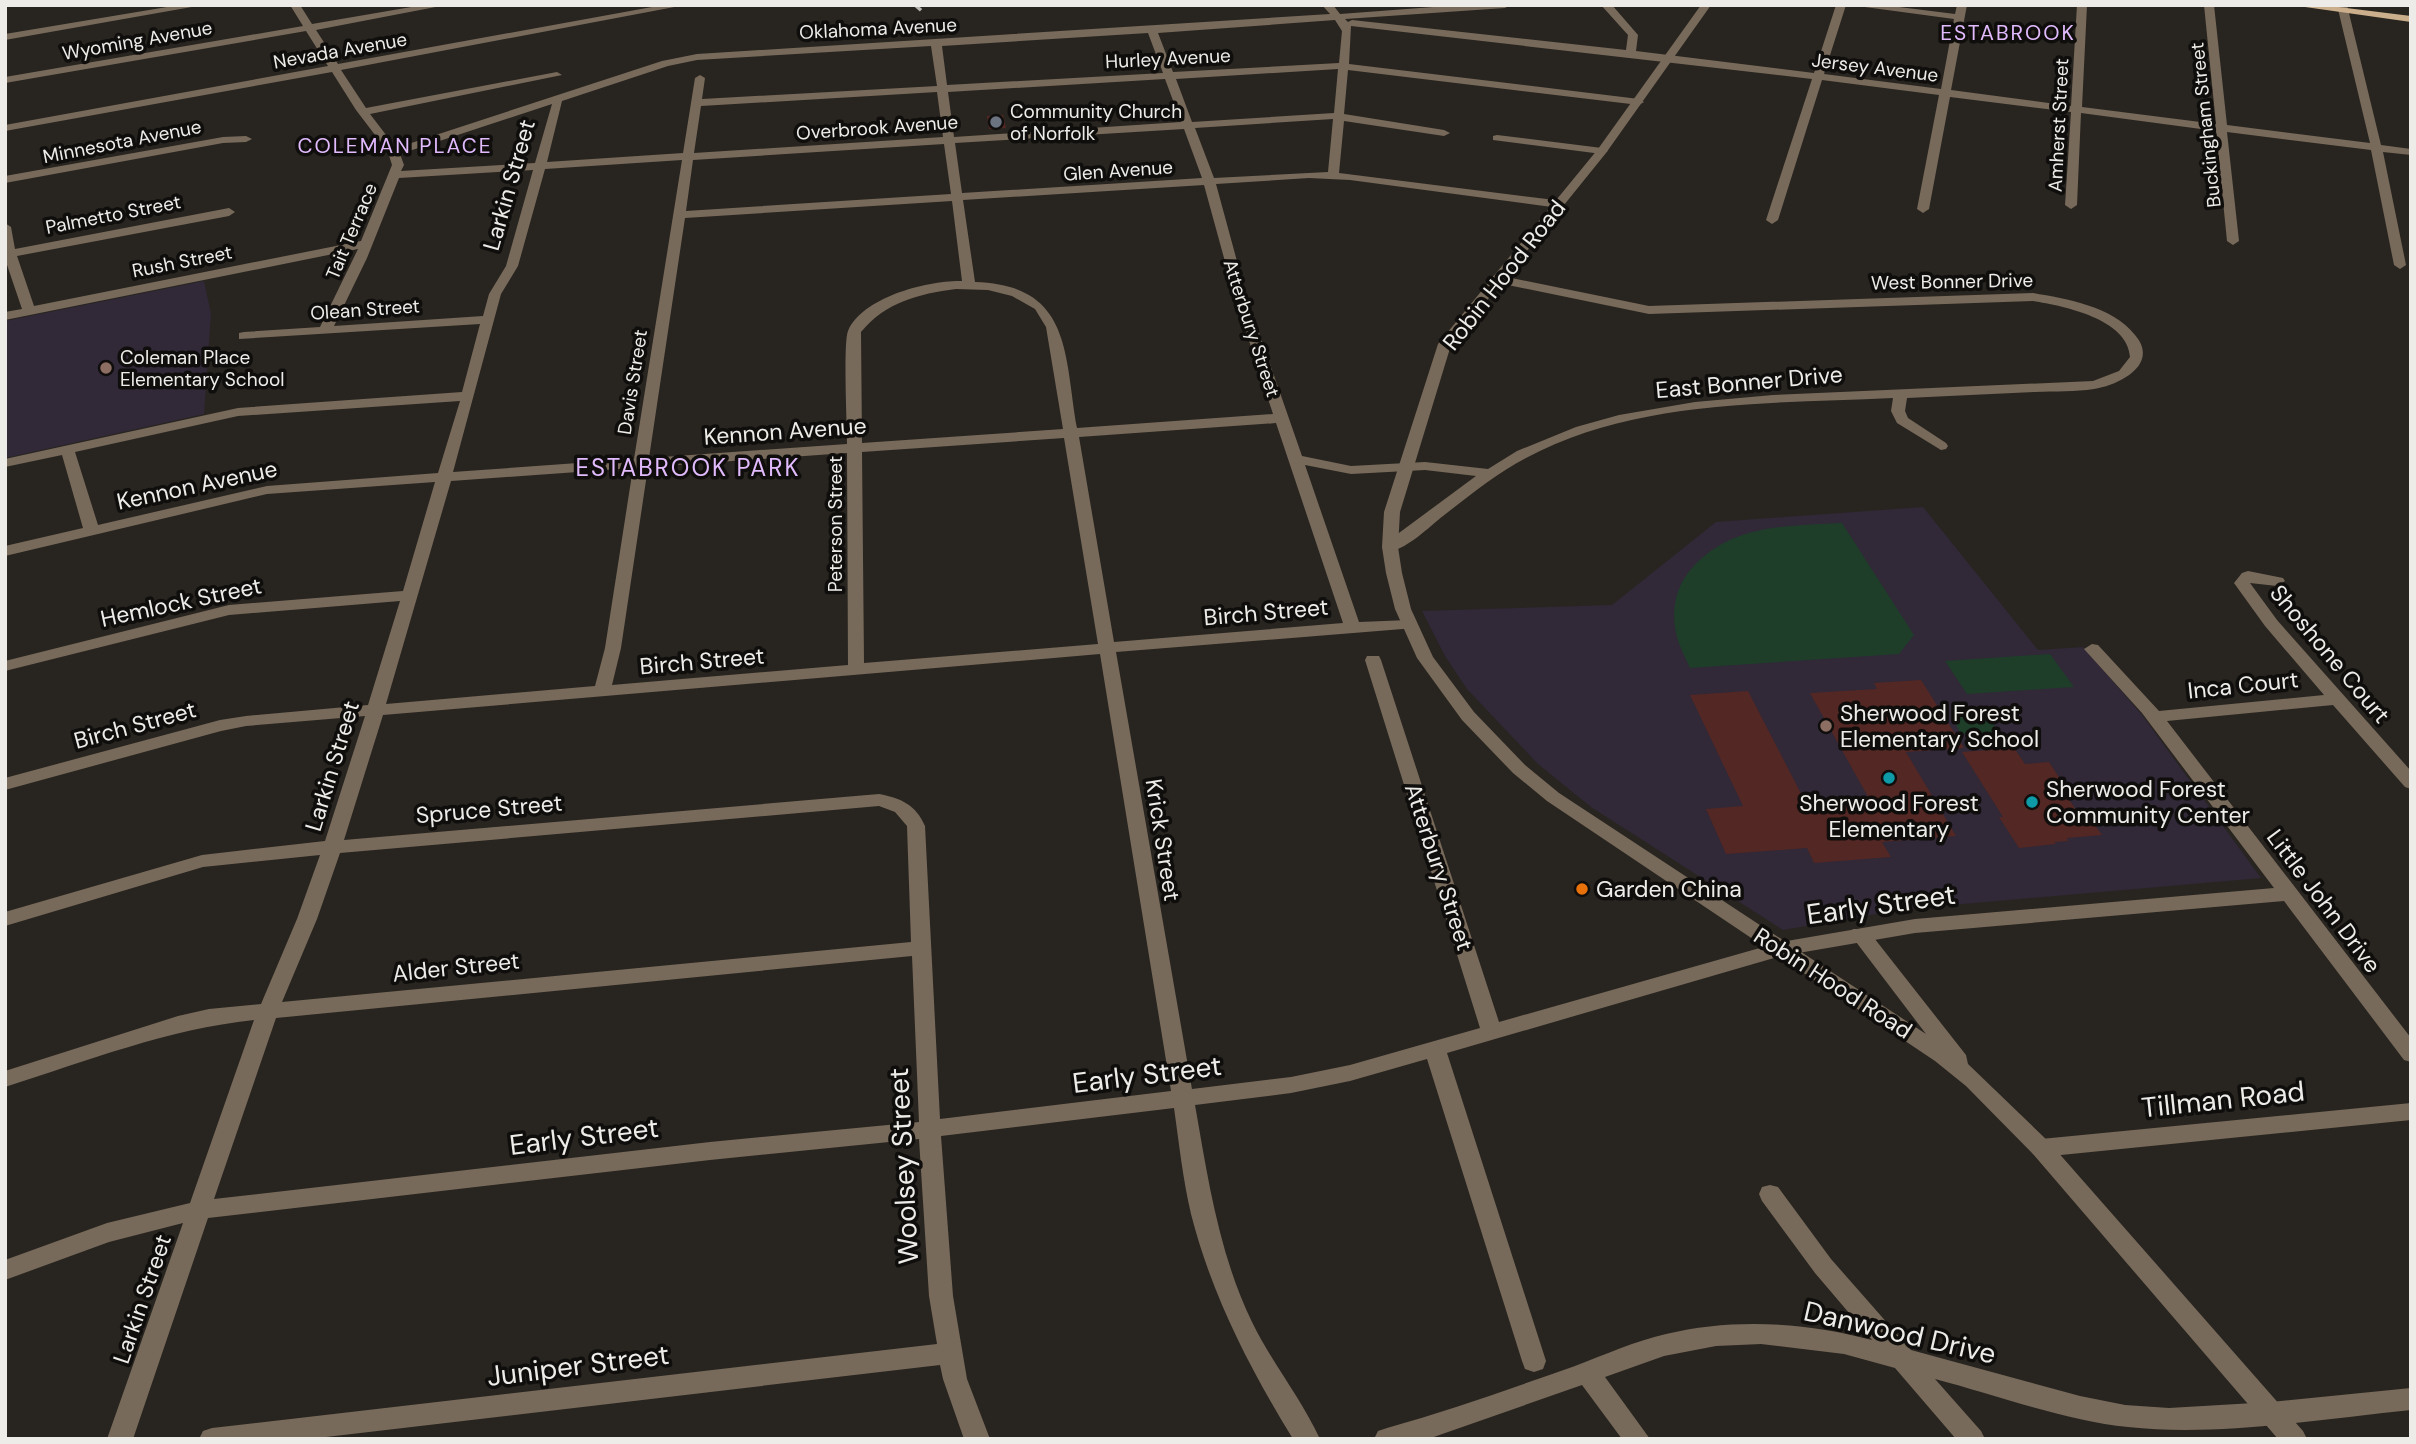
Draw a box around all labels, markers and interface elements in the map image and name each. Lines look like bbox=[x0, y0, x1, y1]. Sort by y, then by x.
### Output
street label: Oklahoma Avenue bbox=[799, 12, 958, 45]
street label: Wyoming Avenue bbox=[60, 15, 214, 66]
district label: ESTABROOK bbox=[1940, 19, 2076, 47]
street label: Nevada Avenue bbox=[271, 26, 409, 75]
street label: Buckingham Street bbox=[2184, 41, 2227, 209]
street label: Hurley Avenue bbox=[1105, 43, 1231, 74]
street label: Jersey Avenue bbox=[1810, 47, 1940, 88]
street label: Amherst Street bbox=[2043, 58, 2074, 192]
place label: Community Church of Norfolk bbox=[1010, 99, 1182, 146]
street label: Overbrook Avenue bbox=[795, 109, 959, 146]
street label: Minnesota Avenue bbox=[41, 114, 203, 169]
marker: Community Church of Norfolk bbox=[988, 114, 1004, 130]
street label: Larkin Street bbox=[476, 116, 542, 254]
district label: COLEMAN PLACE bbox=[297, 132, 493, 160]
street label: Glen Avenue bbox=[1062, 154, 1174, 187]
street label: Tait Terrace bbox=[320, 179, 383, 283]
street label: Palmetto Street bbox=[43, 189, 183, 240]
street label: Robin Hood Road bbox=[1436, 194, 1572, 356]
street label: Rush Street bbox=[130, 240, 234, 283]
street label: Atterbury Street bbox=[1217, 256, 1286, 400]
street label: West Bonner Drive bbox=[1871, 268, 2033, 295]
street label: Olean Street bbox=[309, 293, 421, 326]
street label: Davis Street bbox=[612, 328, 653, 436]
place label: Coleman Place Elementary School bbox=[120, 345, 284, 392]
street label: East Bonner Drive bbox=[1654, 359, 1844, 405]
marker: Coleman Place Elementary School bbox=[98, 360, 114, 376]
street label: Kennon Avenue bbox=[703, 410, 867, 452]
district label: ESTABROOK PARK bbox=[576, 452, 800, 483]
street label: Kennon Avenue bbox=[114, 453, 280, 517]
street label: Peterson Street bbox=[823, 456, 848, 592]
street label: Hemlock Street bbox=[98, 570, 264, 634]
street label: Shoshone Court bbox=[2263, 579, 2397, 729]
street label: Birch Street bbox=[1202, 592, 1330, 632]
street label: Birch Street bbox=[638, 641, 766, 681]
street label: Inca Court bbox=[2186, 664, 2300, 706]
street label: Birch Street bbox=[71, 694, 199, 756]
street label: Larkin Street bbox=[298, 697, 366, 835]
place label: Sherwood Forest Elementary School bbox=[1840, 698, 2039, 754]
marker: Sherwood Forest Elementary School bbox=[1818, 718, 1834, 734]
marker: Sherwood Forest Elementary bbox=[1881, 770, 1897, 786]
place label: Sherwood Forest Community Center bbox=[2046, 774, 2250, 830]
street label: Krick Street bbox=[1139, 777, 1187, 903]
street label: Atterbury Street bbox=[1398, 780, 1480, 954]
street label: Spruce Street bbox=[414, 788, 564, 830]
place label: Sherwood Forest Elementary bbox=[1799, 788, 1979, 844]
marker: Sherwood Forest Community Center bbox=[2024, 794, 2040, 810]
street label: Little John Drive bbox=[2260, 823, 2388, 979]
place label: Garden China bbox=[1596, 874, 1742, 904]
street label: Early Street bbox=[1804, 876, 1958, 933]
marker: Garden China bbox=[1574, 881, 1590, 897]
street label: Robin Hood Road bbox=[1748, 921, 1918, 1045]
street label: Alder Street bbox=[391, 945, 521, 989]
street label: Early Street bbox=[1070, 1047, 1224, 1102]
street label: Woolsey Street bbox=[880, 1067, 927, 1265]
street label: Tillman Road bbox=[2140, 1073, 2306, 1126]
street label: Early Street bbox=[507, 1109, 661, 1164]
street label: Larkin Street bbox=[106, 1230, 178, 1368]
street label: Danwood Drive bbox=[1800, 1292, 1999, 1373]
street label: Juniper Street bbox=[485, 1336, 671, 1395]

